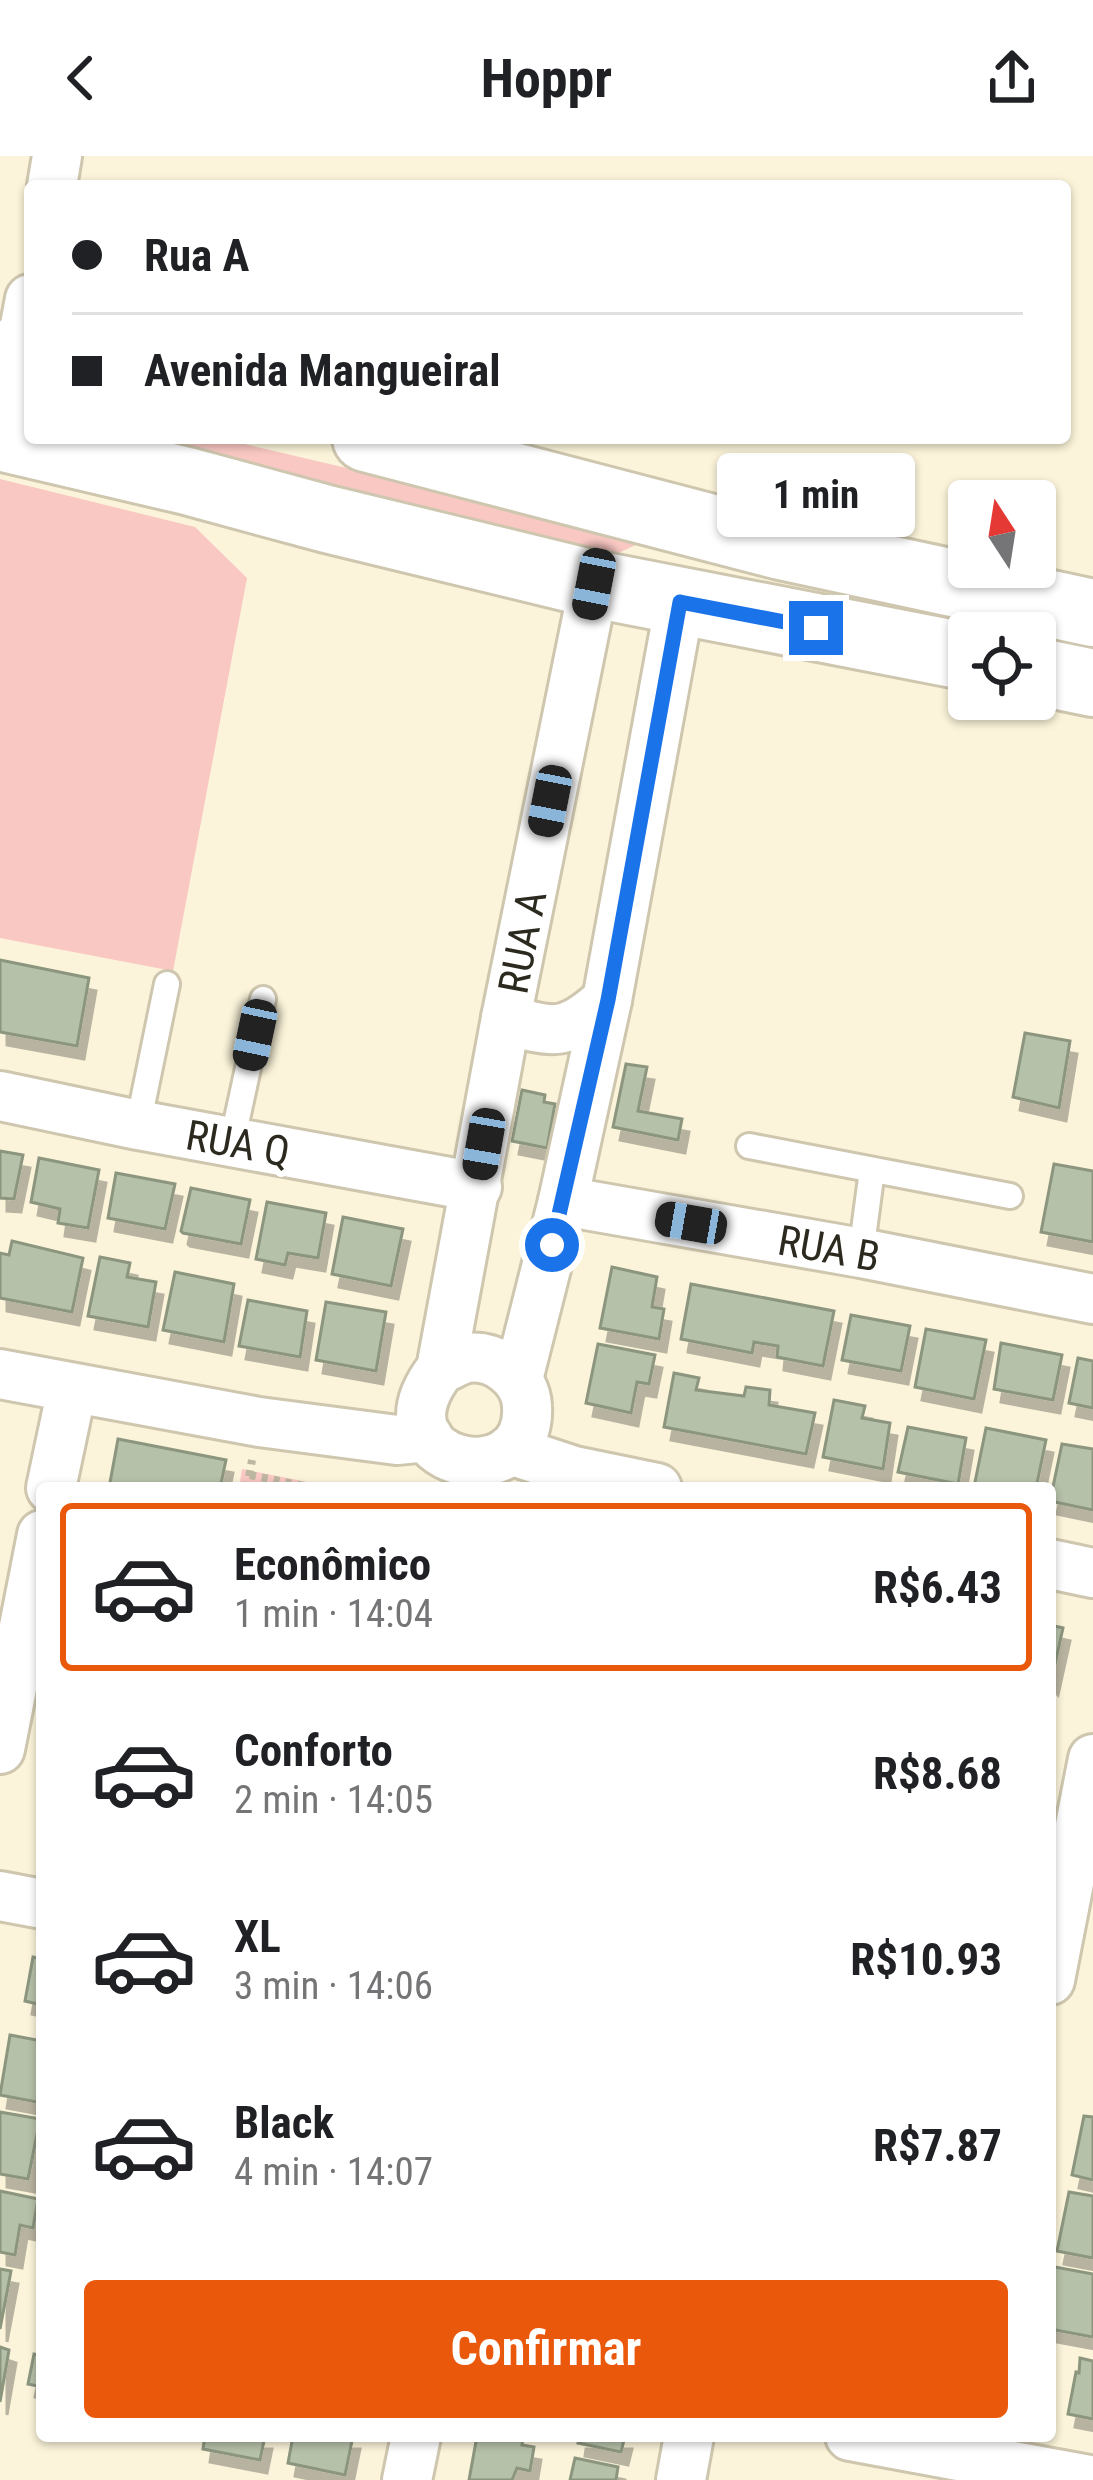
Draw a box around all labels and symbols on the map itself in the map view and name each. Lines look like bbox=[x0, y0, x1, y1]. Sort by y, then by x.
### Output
callout: 1 min bbox=[717, 454, 915, 538]
north arrow bbox=[948, 480, 1056, 588]
car bbox=[569, 545, 619, 623]
route end bbox=[789, 601, 843, 655]
car bbox=[525, 762, 575, 840]
street label: RUA A bbox=[489, 887, 556, 998]
car bbox=[230, 996, 280, 1074]
car bbox=[460, 1105, 508, 1183]
street label: RUA Q bbox=[182, 1110, 294, 1177]
car bbox=[652, 1199, 730, 1247]
street label: RUA B bbox=[774, 1215, 884, 1281]
route start bbox=[525, 1218, 579, 1272]

